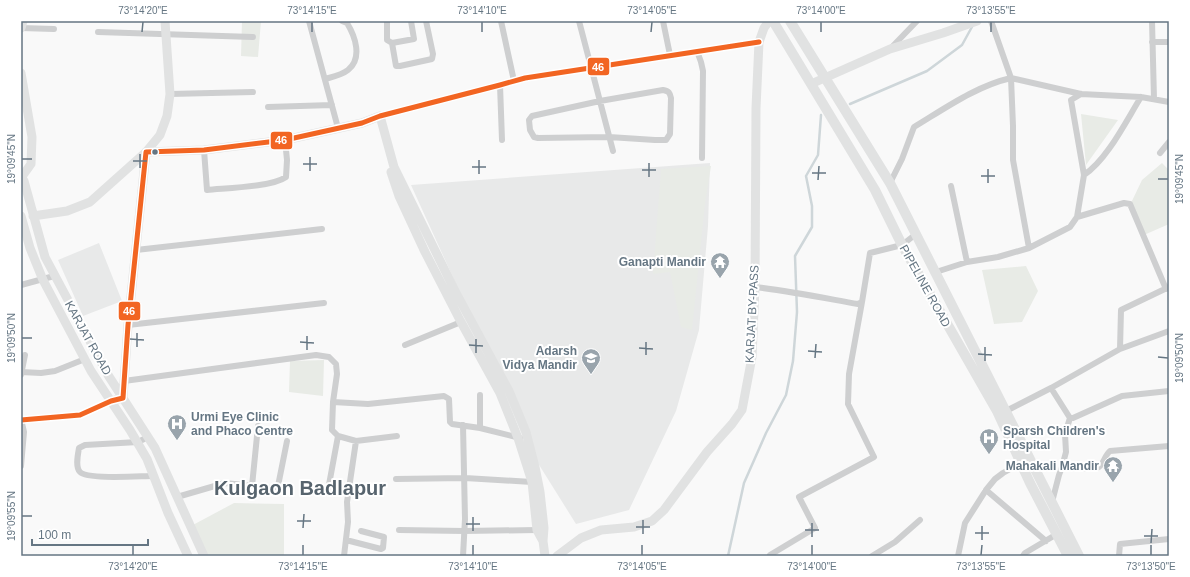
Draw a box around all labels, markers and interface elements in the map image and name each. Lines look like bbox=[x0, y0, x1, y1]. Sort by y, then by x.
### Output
text: 73°14'20"E bbox=[118, 5, 168, 16]
text: 73°14'15"E bbox=[287, 5, 337, 16]
text: 73°14'10"E bbox=[457, 5, 507, 16]
text: 73°14'05"E bbox=[627, 5, 677, 16]
text: 73°14'00"E bbox=[796, 5, 846, 16]
text: 73°13'55"E bbox=[966, 5, 1016, 16]
line badge: 46 bbox=[587, 57, 610, 76]
text: 46 bbox=[592, 61, 604, 73]
line badge: 46 bbox=[270, 131, 293, 150]
text: 19°09'45"N bbox=[6, 134, 17, 184]
text: 46 bbox=[275, 134, 287, 146]
unlabelled marker bbox=[150, 147, 160, 157]
text: 19°09'45"N bbox=[1174, 154, 1185, 204]
street label: PIPELINE ROAD bbox=[897, 242, 954, 330]
temple icon: Ganapti Mandir bbox=[709, 251, 731, 279]
place label: Ganapti Mandir bbox=[619, 255, 706, 269]
street label: KARJAT BY-PASS bbox=[742, 265, 762, 363]
street label: KARJAT ROAD bbox=[62, 298, 114, 378]
line badge: 46 bbox=[118, 301, 141, 321]
text: 46 bbox=[123, 305, 135, 317]
text: 19°09'50"N bbox=[6, 313, 17, 363]
text: 19°09'50"N bbox=[1174, 333, 1185, 383]
place label: Adarsh Vidya Mandir bbox=[503, 344, 577, 372]
school or university icon: Adarsh Vidya Mandir bbox=[580, 347, 602, 375]
place label: Urmi Eye Clinic and Phaco Centre bbox=[191, 410, 293, 438]
hospital icon: Urmi Eye Clinic and Phaco Centre bbox=[166, 413, 188, 441]
place label: Sparsh Children's Hospital bbox=[1003, 424, 1106, 452]
hospital icon: Sparsh Children's Hospital bbox=[978, 427, 1000, 455]
temple icon: Mahakali Mandir bbox=[1102, 455, 1124, 483]
place label: Mahakali Mandir bbox=[1006, 459, 1099, 473]
district label: Kulgaon Badlapur bbox=[214, 477, 386, 499]
text: 19°09'55"N bbox=[6, 491, 17, 541]
scale bar bbox=[32, 521, 148, 547]
text: 100 m bbox=[38, 528, 71, 542]
text: 73°14'20"E bbox=[108, 561, 158, 572]
text: 73°14'15"E bbox=[278, 561, 328, 572]
text: 73°14'10"E bbox=[448, 561, 498, 572]
text: 73°14'05"E bbox=[617, 561, 667, 572]
text: 73°14'00"E bbox=[787, 561, 837, 572]
text: 73°13'55"E bbox=[956, 561, 1006, 572]
text: 73°13'50"E bbox=[1126, 561, 1176, 572]

